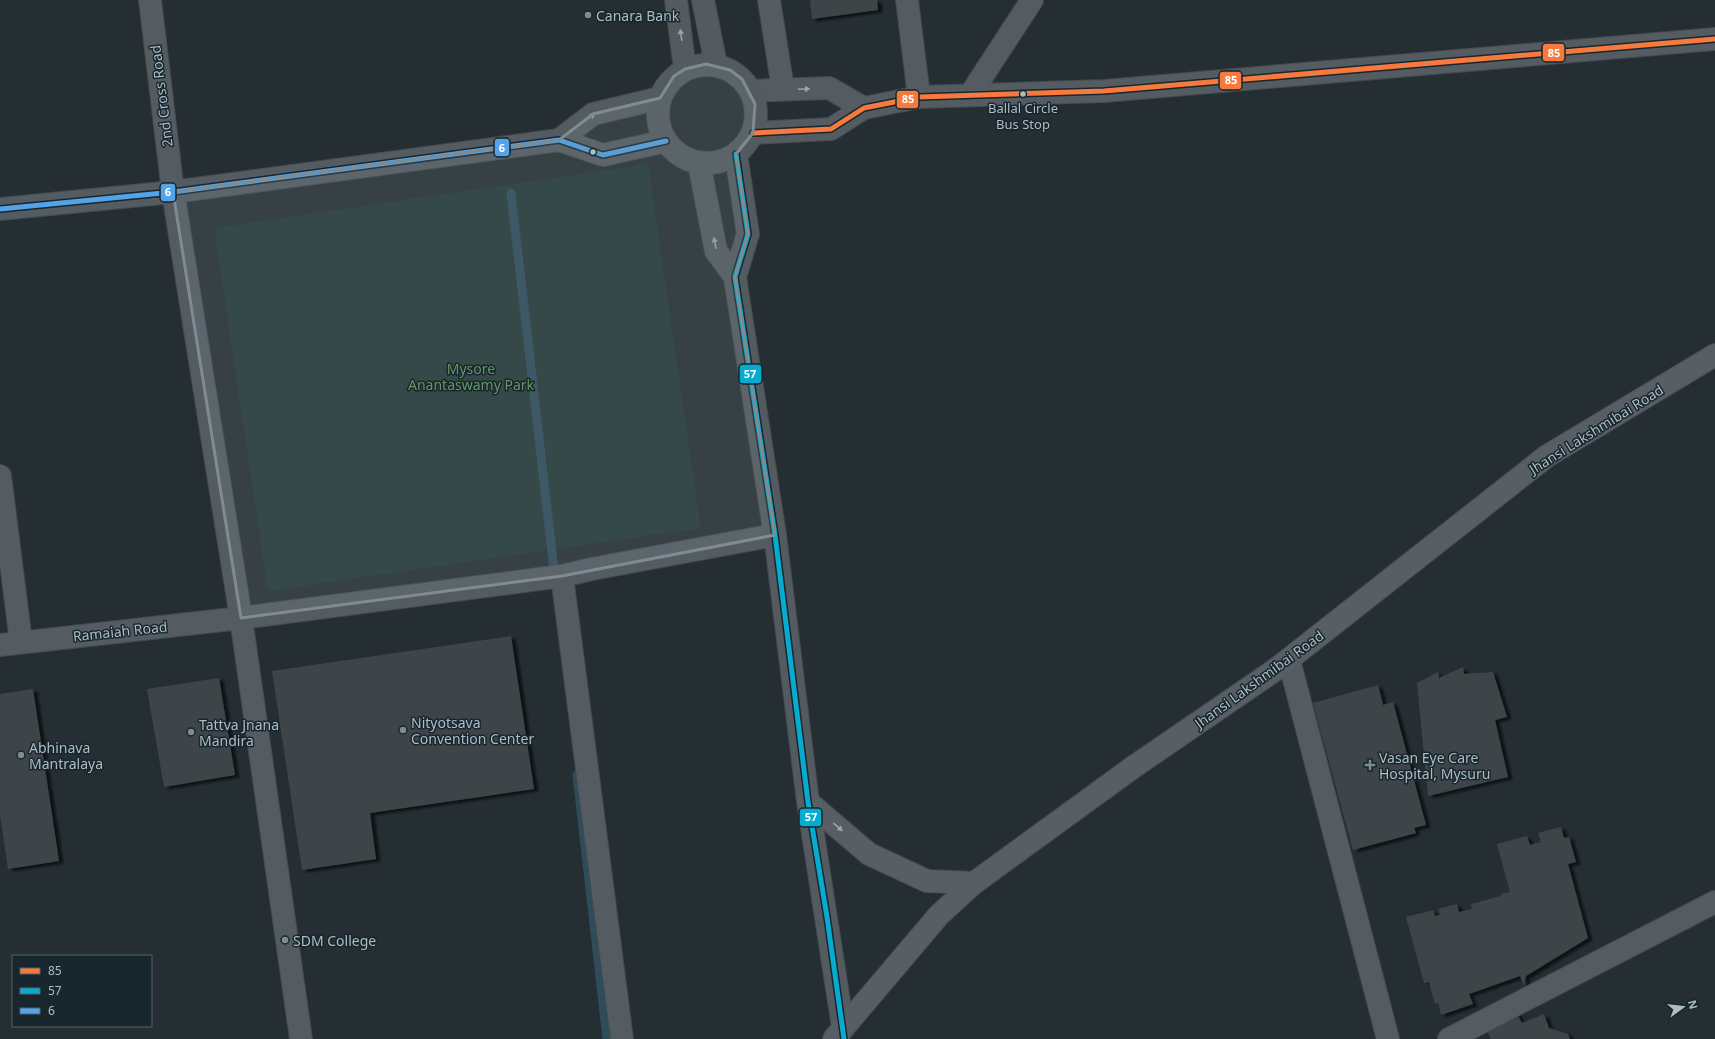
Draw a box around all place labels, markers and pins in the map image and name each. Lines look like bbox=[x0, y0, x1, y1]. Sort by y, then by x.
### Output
place label: Canara Bank bbox=[596, 6, 680, 25]
marker: Canara Bank bbox=[583, 10, 593, 20]
marker: Ballal Circle Bus Stop bbox=[1018, 89, 1028, 99]
place label: Ballal Circle Bus Stop bbox=[988, 99, 1058, 133]
unlabelled marker bbox=[588, 147, 598, 157]
place label: Nityotsava Convention Center bbox=[411, 713, 534, 748]
place label: Tattva Jnana Mandira bbox=[199, 715, 279, 750]
marker: Nityotsava Convention Center bbox=[398, 725, 408, 735]
marker: Tattva Jnana Mandira bbox=[186, 727, 196, 737]
place label: Abhinava Mantralaya bbox=[29, 738, 103, 773]
place label: Vasan Eye Care Hospital, Mysuru bbox=[1379, 748, 1490, 783]
marker: Abhinava Mantralaya bbox=[16, 750, 26, 760]
marker: Vasan Eye Care Hospital, Mysuru bbox=[1364, 759, 1376, 771]
place label: SDM College bbox=[293, 931, 376, 950]
marker: SDM College bbox=[280, 935, 290, 945]

